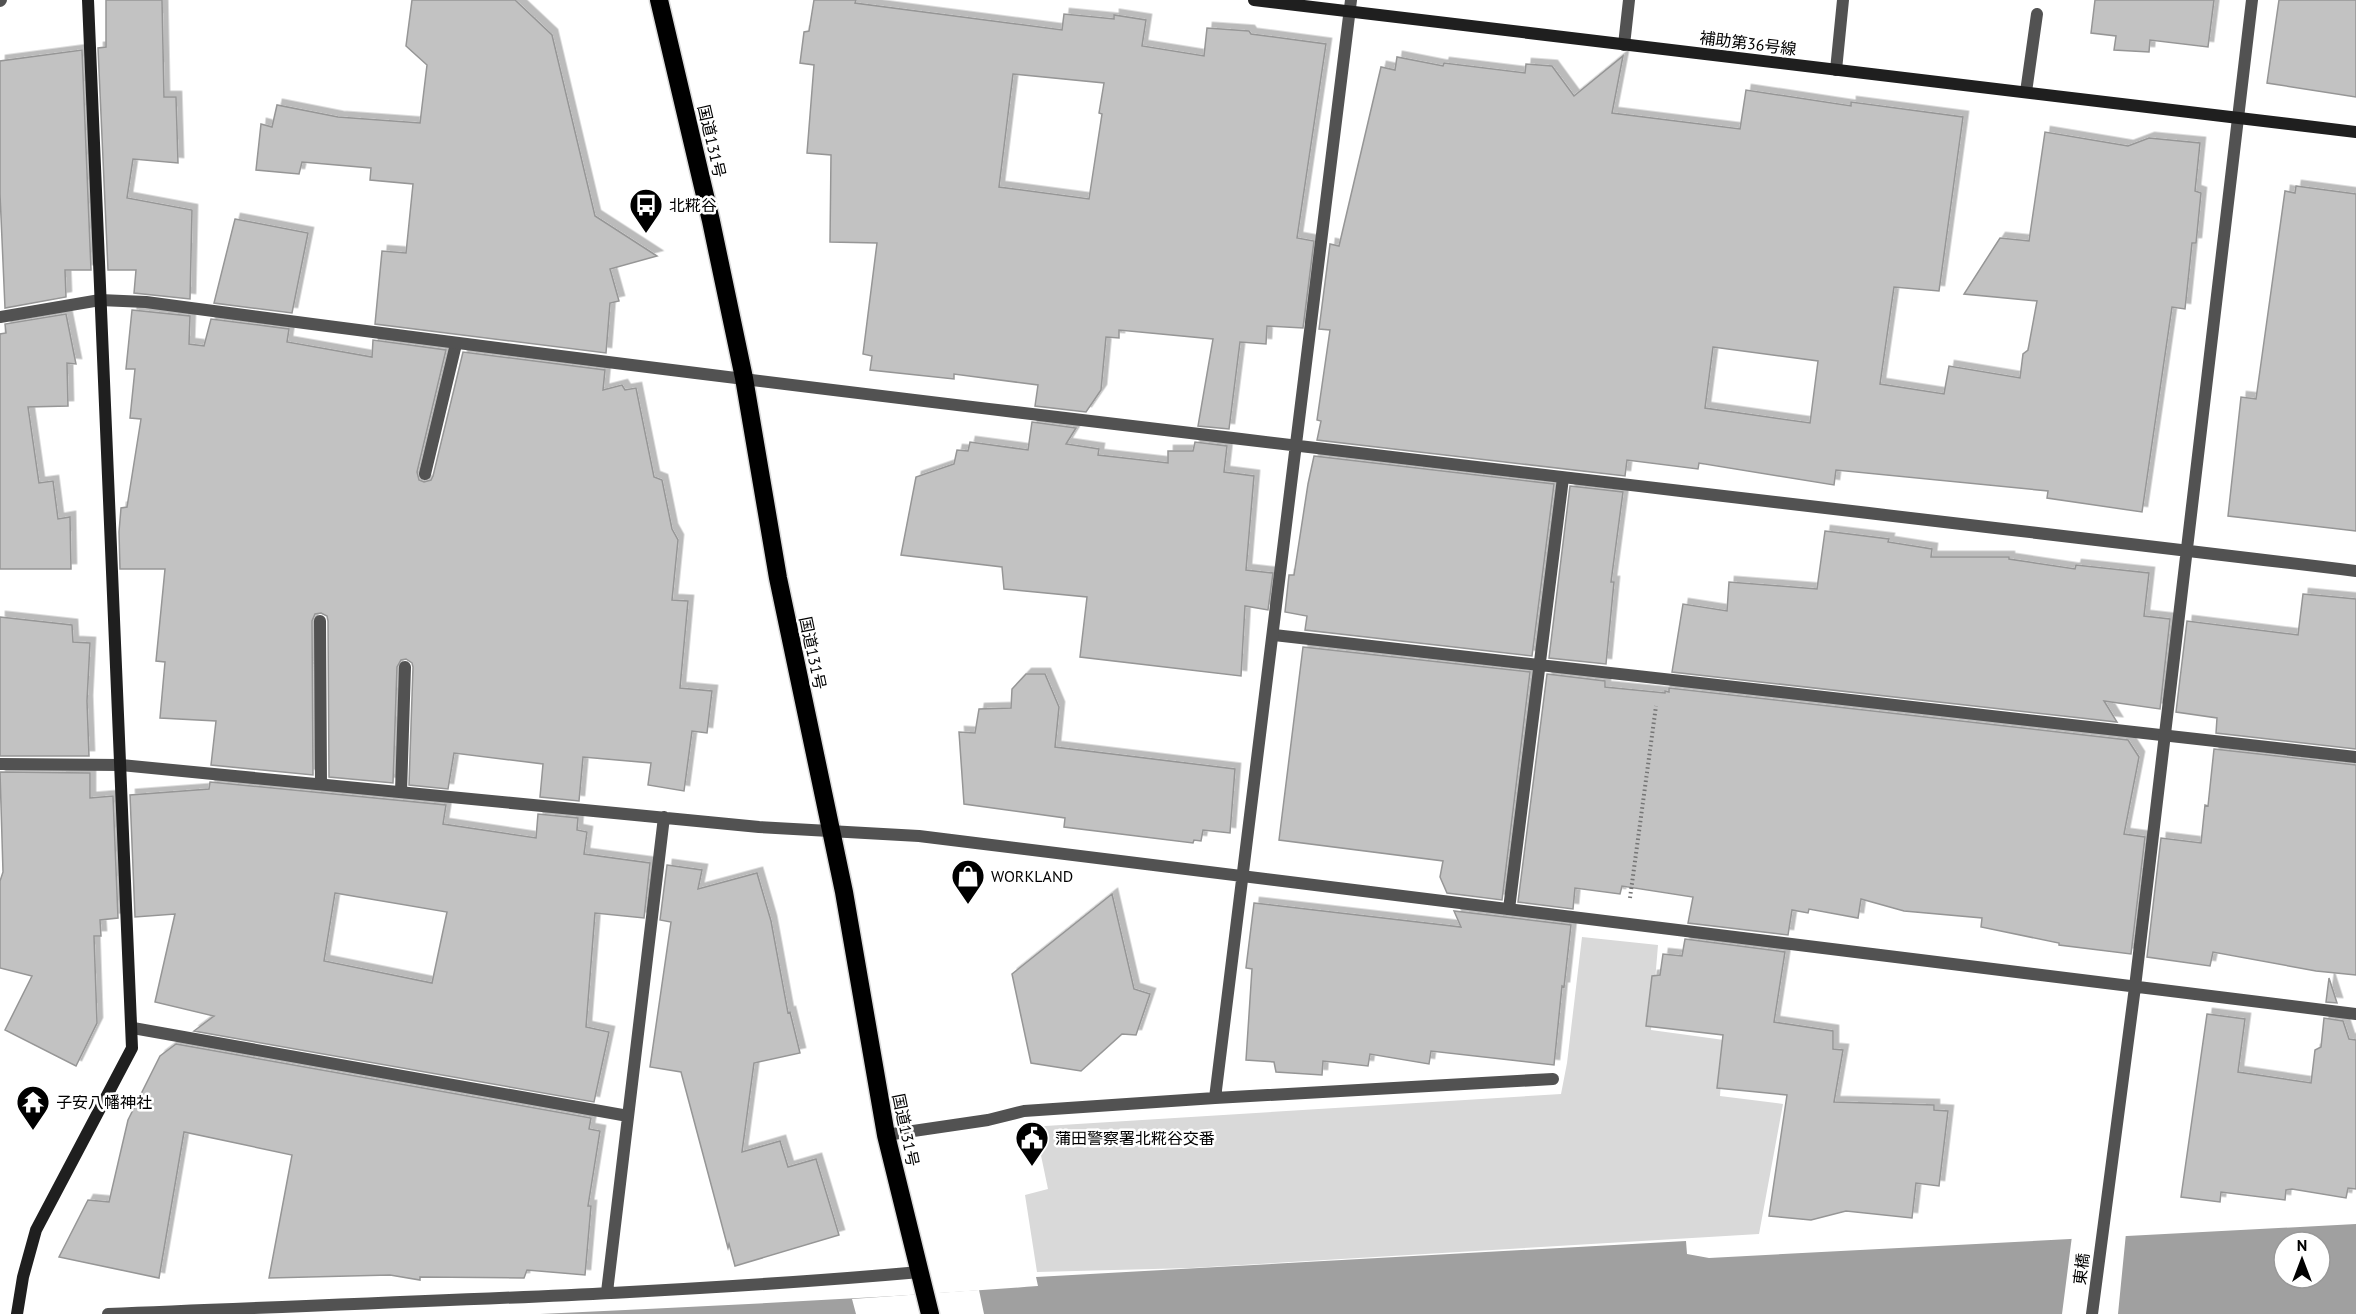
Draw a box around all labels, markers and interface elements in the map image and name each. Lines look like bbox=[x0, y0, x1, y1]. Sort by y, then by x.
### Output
street label: 補助第36号線 bbox=[1698, 27, 1798, 59]
street label: 国道131号 bbox=[694, 103, 730, 179]
bus stop icon: 北糀谷 bbox=[628, 187, 664, 234]
place label: 北糀谷 bbox=[669, 195, 717, 215]
street label: 国道131号 bbox=[796, 615, 830, 691]
shop icon: WORKLAND bbox=[950, 858, 986, 905]
place label: WORKLAND bbox=[991, 866, 1073, 886]
temple icon: 子安八幡神社 bbox=[15, 1084, 51, 1131]
place label: 子安八幡神社 bbox=[56, 1092, 152, 1112]
street label: 国道131号 bbox=[889, 1092, 923, 1168]
public building icon: 蒲田警察署北糀谷交番 bbox=[1014, 1120, 1050, 1167]
place label: 蒲田警察署北糀谷交番 bbox=[1055, 1128, 1215, 1148]
north arrow bbox=[2272, 1230, 2332, 1290]
text: N bbox=[2297, 1235, 2307, 1255]
street label: 東橋 bbox=[2069, 1252, 2093, 1286]

